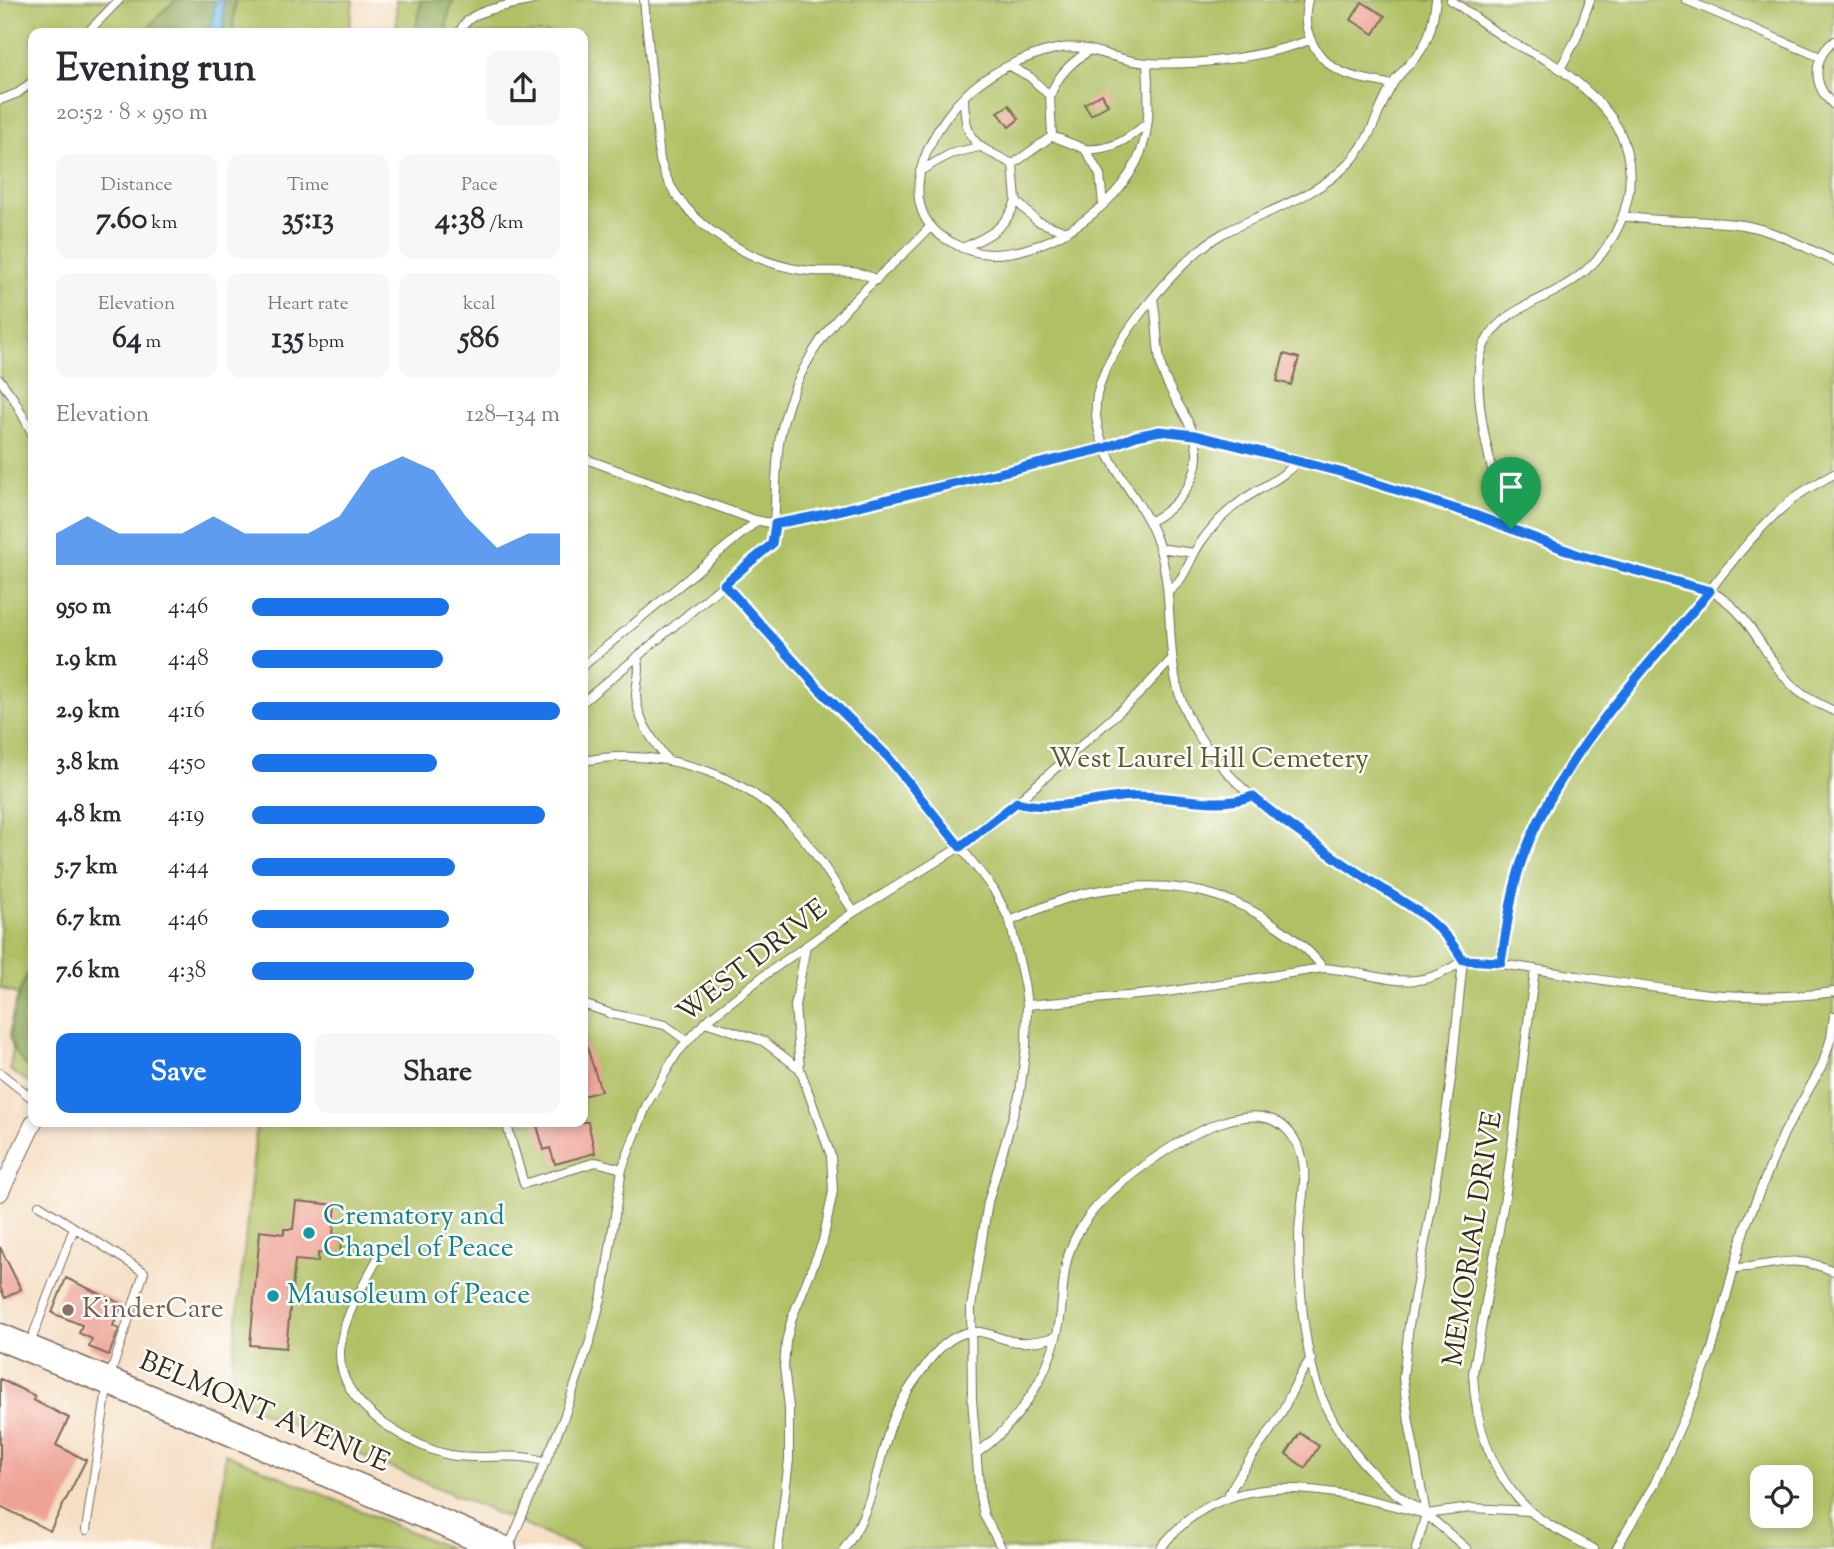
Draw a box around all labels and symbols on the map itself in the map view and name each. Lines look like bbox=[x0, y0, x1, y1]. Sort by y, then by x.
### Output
pin bbox=[1481, 457, 1541, 529]
park label: West Laurel Hill Cemetery bbox=[1049, 740, 1369, 780]
street label: WEST DRIVE bbox=[669, 890, 837, 1034]
street label: MEMORIAL DRIVE bbox=[1434, 1109, 1514, 1369]
place label: Crematory and Chapel of Peace bbox=[323, 1197, 514, 1269]
marker: Crematory and Chapel of Peace bbox=[301, 1225, 317, 1241]
place label: Mausoleum of Peace bbox=[287, 1276, 530, 1316]
marker: Mausoleum of Peace bbox=[265, 1288, 281, 1304]
place label: KinderCare bbox=[82, 1290, 224, 1330]
marker: KinderCare bbox=[60, 1302, 76, 1318]
street label: BELMONT AVENUE bbox=[133, 1342, 396, 1484]

